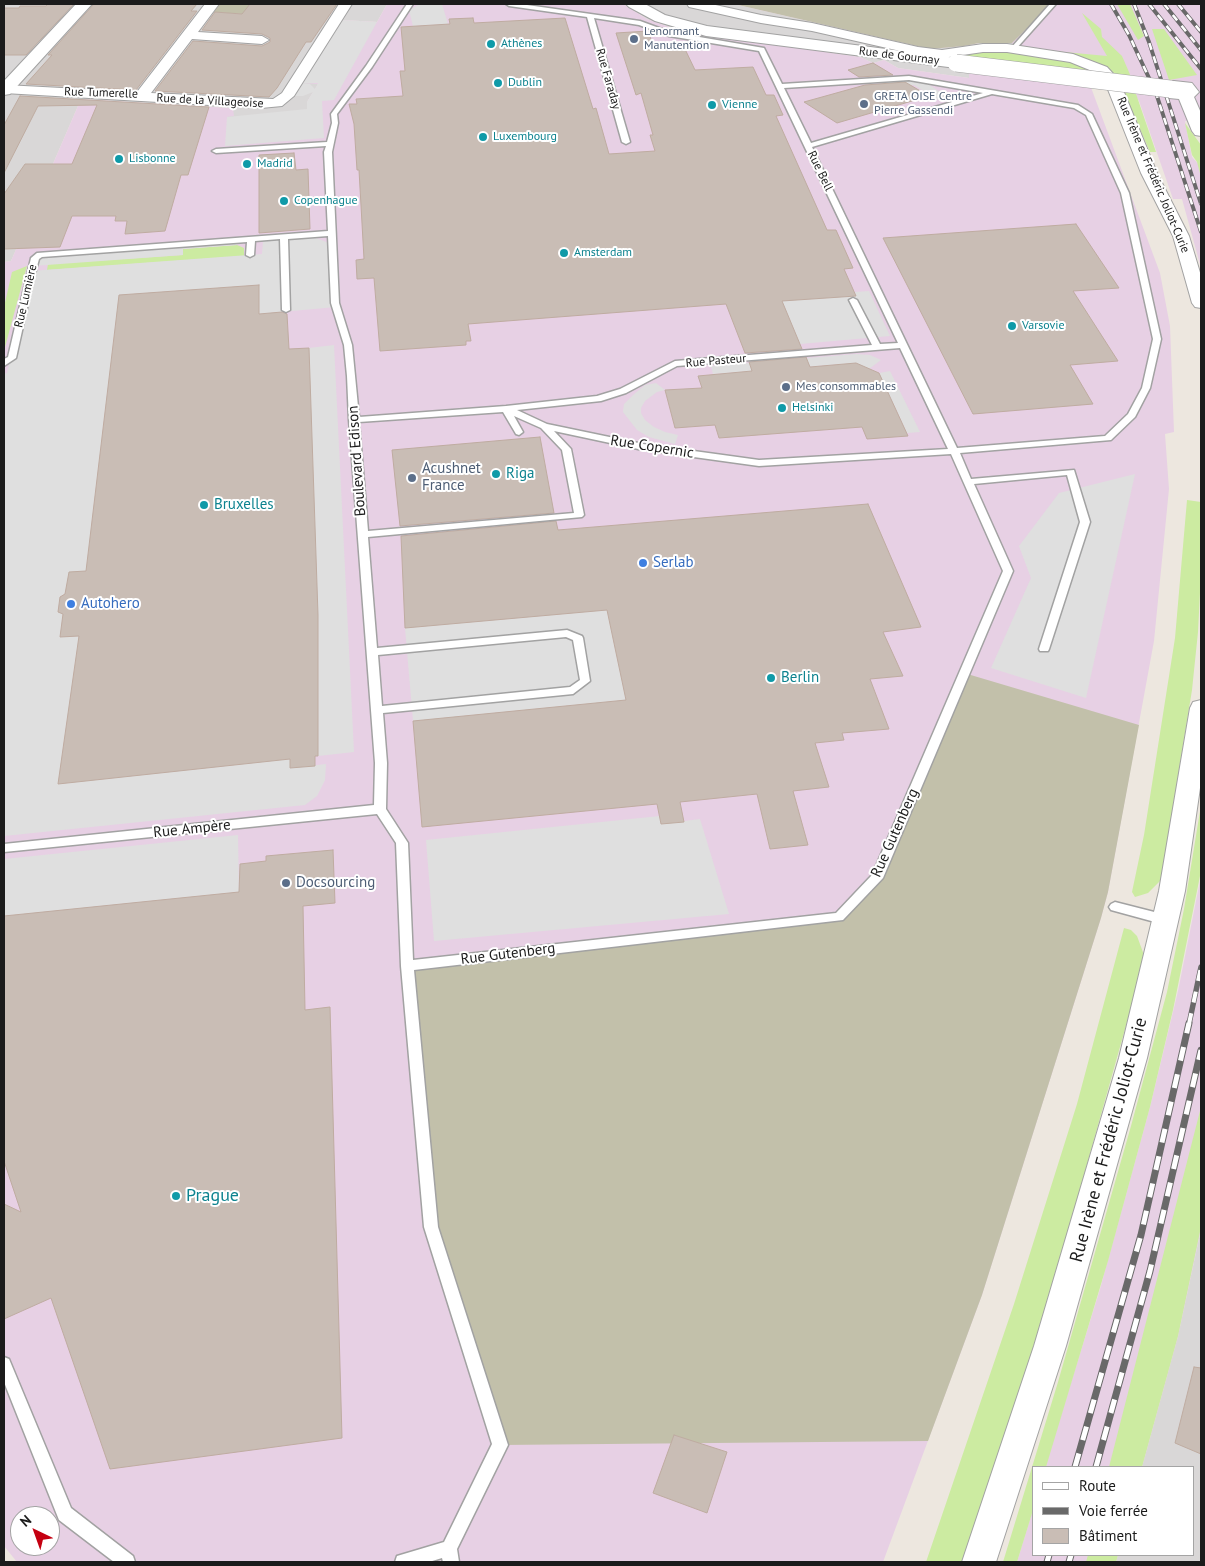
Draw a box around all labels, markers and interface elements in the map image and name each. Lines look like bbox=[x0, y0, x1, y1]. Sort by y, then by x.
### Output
place label: Lenormant Manutention bbox=[644, 25, 709, 53]
marker: Lenormant Manutention bbox=[628, 33, 640, 45]
place label: Athènes bbox=[501, 37, 542, 51]
marker: Athènes bbox=[485, 38, 497, 50]
street label: Rue de Gournay bbox=[858, 44, 940, 68]
street label: Rue Faraday bbox=[592, 47, 624, 111]
place label: Dublin bbox=[508, 76, 542, 90]
marker: Dublin bbox=[492, 77, 504, 89]
street label: Rue Tumerelle bbox=[64, 85, 138, 101]
place label: GRETA OISE Centre Pierre Gassendi bbox=[874, 90, 972, 118]
street label: Rue de la Villageoise bbox=[156, 91, 264, 111]
street label: Rue Irène et Frédéric Joliot-Curie bbox=[1114, 95, 1192, 255]
place label: Vienne bbox=[722, 98, 757, 112]
marker: GRETA OISE Centre Pierre Gassendi bbox=[858, 98, 870, 110]
marker: Vienne bbox=[706, 99, 718, 111]
place label: Luxembourg bbox=[493, 130, 557, 144]
marker: Luxembourg bbox=[477, 131, 489, 143]
street label: Rue Bell bbox=[804, 149, 836, 193]
place label: Lisbonne bbox=[129, 152, 176, 166]
marker: Lisbonne bbox=[113, 153, 125, 165]
place label: Madrid bbox=[257, 157, 293, 171]
marker: Madrid bbox=[241, 158, 253, 170]
place label: Copenhague bbox=[294, 194, 358, 208]
marker: Copenhague bbox=[278, 195, 290, 207]
place label: Amsterdam bbox=[574, 246, 632, 260]
marker: Amsterdam bbox=[558, 247, 570, 259]
street label: Rue Lumière bbox=[12, 263, 40, 329]
place label: Varsovie bbox=[1022, 319, 1065, 333]
marker: Varsovie bbox=[1006, 320, 1018, 332]
street label: Rue Pasteur bbox=[685, 351, 747, 371]
place label: Mes consommables bbox=[796, 380, 896, 394]
marker: Mes consommables bbox=[780, 381, 792, 393]
place label: Helsinki bbox=[792, 401, 833, 415]
marker: Helsinki bbox=[776, 402, 788, 414]
street label: Boulevard Edison bbox=[344, 405, 370, 517]
street label: Rue Copernic bbox=[609, 432, 695, 462]
place label: Acushnet France bbox=[422, 460, 481, 495]
place label: Riga bbox=[506, 465, 534, 483]
marker: Riga bbox=[490, 468, 502, 480]
marker: Acushnet France bbox=[406, 472, 418, 484]
place label: Bruxelles bbox=[214, 496, 274, 514]
marker: Bruxelles bbox=[198, 499, 210, 511]
place label: Serlab bbox=[653, 554, 694, 572]
marker: Serlab bbox=[637, 557, 649, 569]
place label: Autohero bbox=[81, 595, 140, 613]
marker: Autohero bbox=[65, 598, 77, 610]
place label: Berlin bbox=[781, 669, 819, 687]
marker: Berlin bbox=[765, 672, 777, 684]
street label: Rue Gutenberg bbox=[867, 786, 923, 880]
street label: Rue Ampère bbox=[152, 816, 232, 842]
place label: Docsourcing bbox=[296, 874, 375, 892]
marker: Docsourcing bbox=[280, 877, 292, 889]
street label: Rue Gutenberg bbox=[460, 939, 556, 969]
street label: Rue Irène et Frédéric Joliot-Curie bbox=[1066, 1015, 1152, 1265]
place label: Prague bbox=[186, 1185, 239, 1207]
marker: Prague bbox=[170, 1190, 182, 1202]
legend bbox=[1032, 1466, 1195, 1556]
text: Route bbox=[1079, 1476, 1116, 1495]
text: Voie ferrée bbox=[1079, 1501, 1148, 1520]
north arrow bbox=[10, 1506, 60, 1556]
text: N bbox=[16, 1511, 35, 1530]
text: Bâtiment bbox=[1079, 1526, 1137, 1545]

